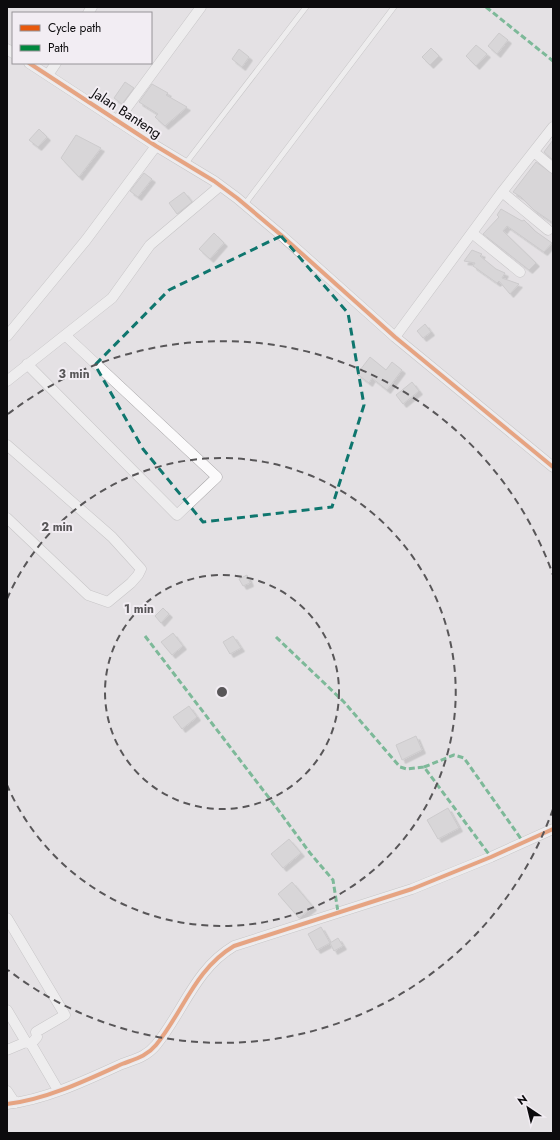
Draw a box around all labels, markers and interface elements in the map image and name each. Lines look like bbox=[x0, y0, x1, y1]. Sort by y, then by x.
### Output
legend bbox=[12, 12, 152, 64]
text: Cycle path bbox=[48, 19, 101, 37]
text: Path bbox=[48, 39, 69, 57]
street label: Jalan Banteng bbox=[87, 82, 166, 143]
text: 3 min bbox=[58, 365, 90, 383]
text: 2 min bbox=[41, 518, 73, 536]
text: 1 min bbox=[124, 600, 154, 618]
centre of rings bbox=[215, 685, 229, 699]
north arrow bbox=[508, 1088, 548, 1128]
text: N bbox=[514, 1091, 530, 1109]

